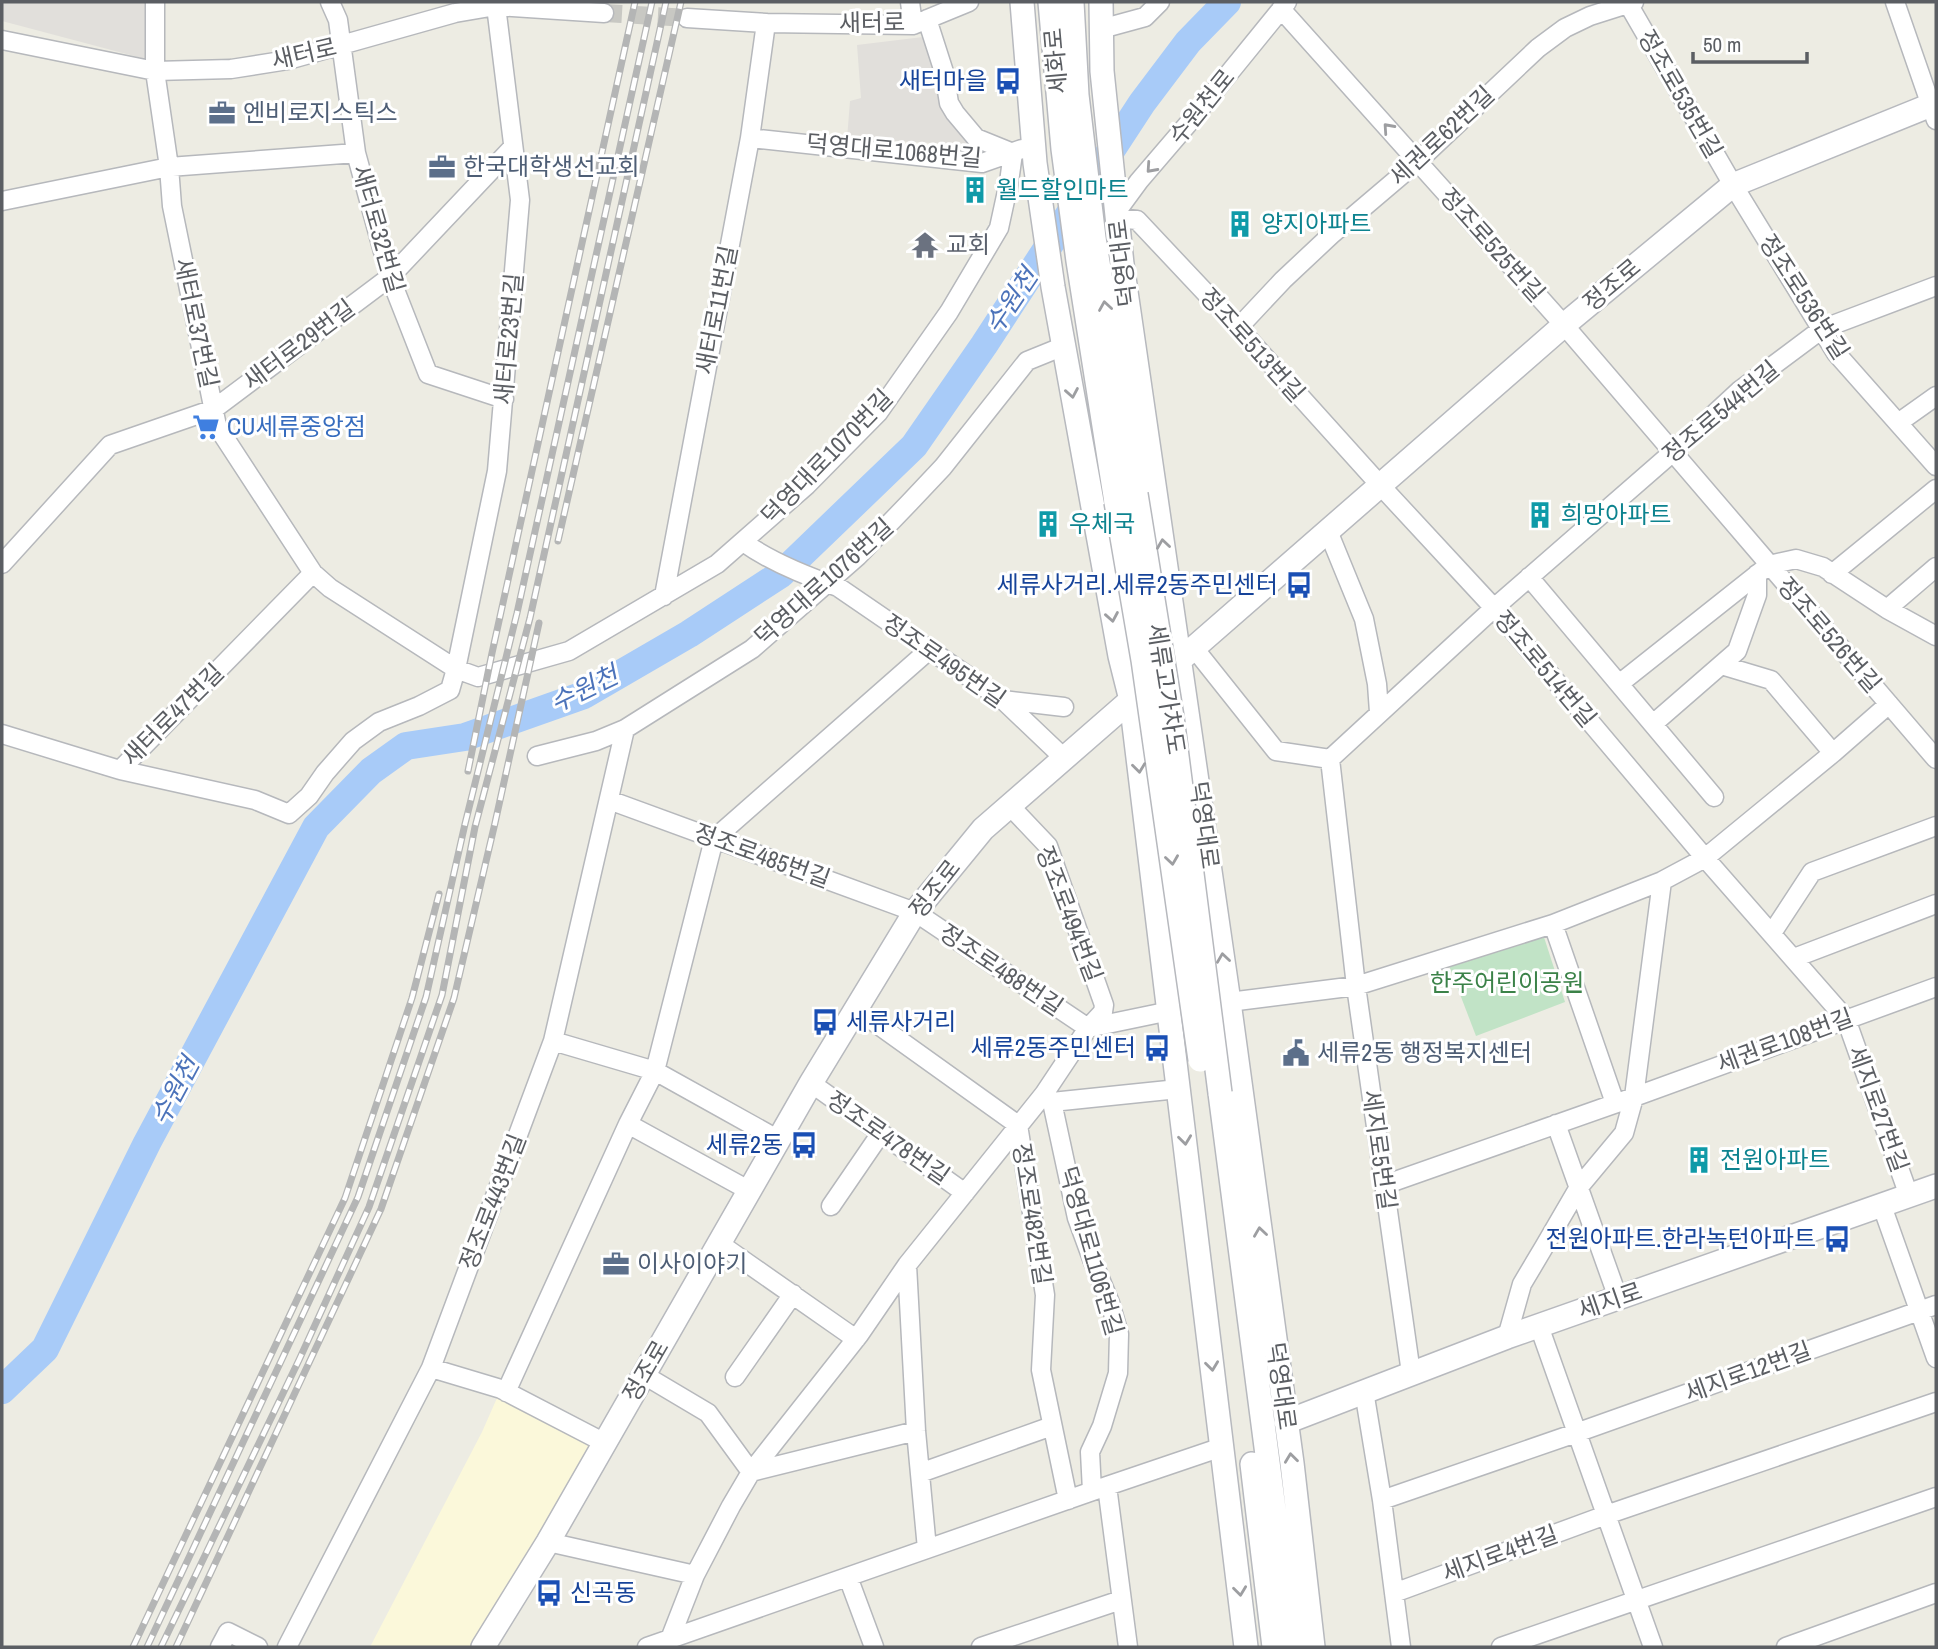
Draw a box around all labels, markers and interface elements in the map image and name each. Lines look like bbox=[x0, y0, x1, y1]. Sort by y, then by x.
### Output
street label: 새터로 bbox=[839, 5, 905, 39]
scale bar bbox=[1693, 21, 1807, 65]
street label: 정조로535번길 bbox=[1631, 23, 1731, 164]
street label: 세화로 bbox=[1036, 27, 1074, 95]
street label: 새터로 bbox=[268, 30, 340, 76]
text: 50 m bbox=[1703, 30, 1741, 59]
street label: 수원천로 bbox=[1161, 62, 1241, 151]
place label: 새터마을 bbox=[899, 64, 987, 96]
bus stop icon: 새터마을 bbox=[993, 66, 1023, 96]
street label: 세권로62번길 bbox=[1382, 78, 1501, 192]
place label: 엔비로지스틱스 bbox=[243, 96, 398, 128]
office icon: 엔비로지스틱스 bbox=[207, 98, 237, 128]
one-way arrow bbox=[1383, 124, 1396, 137]
street label: 덕영대로1068번길 bbox=[805, 126, 983, 174]
place label: 한국대학생선교회 bbox=[463, 150, 640, 182]
office icon: 한국대학생선교회 bbox=[427, 152, 457, 182]
one-way arrow bbox=[1146, 160, 1159, 173]
street label: 새터로32번길 bbox=[345, 161, 413, 297]
place label: 월드할인마트 bbox=[996, 173, 1128, 205]
building icon: 월드할인마트 bbox=[960, 175, 990, 205]
street label: 정조로525번길 bbox=[1433, 180, 1553, 308]
place label: 양지아파트 bbox=[1261, 207, 1371, 239]
building icon: 양지아파트 bbox=[1225, 209, 1255, 239]
street label: 덕영대로 bbox=[1101, 217, 1143, 309]
place label: 교회 bbox=[946, 228, 990, 260]
street label: 정조로536번길 bbox=[1752, 228, 1857, 365]
temple icon: 교회 bbox=[910, 230, 940, 260]
street label: 새터로11번길 bbox=[688, 243, 744, 377]
street label: 정조로 bbox=[1576, 251, 1647, 318]
street label: 새터로37번길 bbox=[168, 255, 226, 391]
water label: 수원천 bbox=[976, 259, 1047, 340]
street label: 새터로23번길 bbox=[486, 272, 530, 406]
street label: 정조로513번길 bbox=[1193, 280, 1313, 408]
street label: 새터로29번길 bbox=[236, 292, 361, 397]
one-way arrow bbox=[1098, 300, 1113, 312]
street label: 정조로544번길 bbox=[1655, 353, 1786, 470]
street label: 덕영대로1070번길 bbox=[754, 382, 899, 531]
one-way arrow bbox=[1064, 387, 1079, 399]
place label: CU세류중앙점 bbox=[227, 410, 366, 442]
supermarket icon: CU세류중앙점 bbox=[191, 412, 221, 442]
place label: 희망아파트 bbox=[1561, 498, 1671, 530]
building icon: 희망아파트 bbox=[1525, 500, 1555, 530]
place label: 우체국 bbox=[1069, 507, 1135, 539]
building icon: 우체국 bbox=[1033, 509, 1063, 539]
street label: 덕영대로1076번길 bbox=[747, 510, 900, 652]
one-way arrow bbox=[1155, 538, 1170, 550]
place label: 세류사거리.세류2동주민센터 bbox=[997, 568, 1278, 600]
bus stop icon: 세류사거리.세류2동주민센터 bbox=[1284, 570, 1314, 600]
street label: 정조로526번길 bbox=[1771, 570, 1889, 699]
street label: 정조로514번길 bbox=[1487, 603, 1604, 734]
street label: 정조로495번길 bbox=[877, 606, 1012, 714]
one-way arrow bbox=[1104, 610, 1119, 622]
street label: 세류고가차도 bbox=[1141, 621, 1193, 757]
street label: 새터로47번길 bbox=[114, 656, 230, 772]
water label: 수원천 bbox=[544, 656, 626, 720]
one-way arrow bbox=[1132, 762, 1147, 774]
street label: 덕영대로 bbox=[1183, 779, 1227, 871]
street label: 정조로485번길 bbox=[690, 816, 835, 895]
street label: 정조로494번길 bbox=[1029, 841, 1111, 986]
street label: 정조로 bbox=[901, 852, 967, 924]
one-way arrow bbox=[1164, 854, 1179, 866]
street label: 정조로488번길 bbox=[933, 916, 1070, 1022]
one-way arrow bbox=[1215, 953, 1230, 964]
park label: 한주어린이공원 bbox=[1430, 966, 1584, 998]
street label: 세권로108번길 bbox=[1712, 1001, 1857, 1080]
place label: 세류사거리 bbox=[846, 1005, 956, 1037]
bus stop icon: 세류사거리 bbox=[810, 1007, 840, 1037]
place label: 세류2동주민센터 bbox=[970, 1031, 1136, 1063]
bus stop icon: 세류2동주민센터 bbox=[1142, 1033, 1172, 1063]
place label: 세류2동 행정복지센터 bbox=[1317, 1036, 1532, 1068]
public building icon: 세류2동 행정복지센터 bbox=[1281, 1038, 1311, 1068]
street label: 세지로27번길 bbox=[1841, 1041, 1917, 1176]
water label: 수원천 bbox=[142, 1048, 208, 1131]
street label: 정조로478번길 bbox=[821, 1083, 956, 1191]
street label: 세지로5번길 bbox=[1356, 1088, 1404, 1212]
place label: 세류2동 bbox=[706, 1128, 783, 1160]
street label: 정조로443번길 bbox=[451, 1129, 533, 1274]
bus stop icon: 세류2동 bbox=[789, 1130, 819, 1160]
one-way arrow bbox=[1177, 1134, 1192, 1146]
street label: 정조로482번길 bbox=[1006, 1141, 1060, 1287]
place label: 전원아파트 bbox=[1720, 1143, 1830, 1175]
building icon: 전원아파트 bbox=[1684, 1145, 1714, 1175]
street label: 덕영대로1106번길 bbox=[1052, 1162, 1131, 1339]
place label: 전원아파트.한라녹턴아파트 bbox=[1546, 1222, 1816, 1254]
bus stop icon: 전원아파트.한라녹턴아파트 bbox=[1822, 1224, 1852, 1254]
one-way arrow bbox=[1253, 1226, 1268, 1238]
place label: 이사이야기 bbox=[637, 1247, 747, 1279]
office icon: 이사이야기 bbox=[601, 1249, 631, 1279]
street label: 세지로 bbox=[1573, 1274, 1646, 1326]
street label: 세지로12번길 bbox=[1680, 1333, 1815, 1409]
street label: 정조로 bbox=[615, 1334, 676, 1407]
street label: 덕영대로 bbox=[1260, 1340, 1304, 1432]
one-way arrow bbox=[1204, 1360, 1219, 1371]
one-way arrow bbox=[1283, 1452, 1298, 1464]
street label: 세지로4번길 bbox=[1437, 1517, 1562, 1589]
place label: 신곡동 bbox=[570, 1576, 636, 1608]
bus stop icon: 신곡동 bbox=[534, 1578, 564, 1608]
one-way arrow bbox=[1232, 1586, 1247, 1597]

